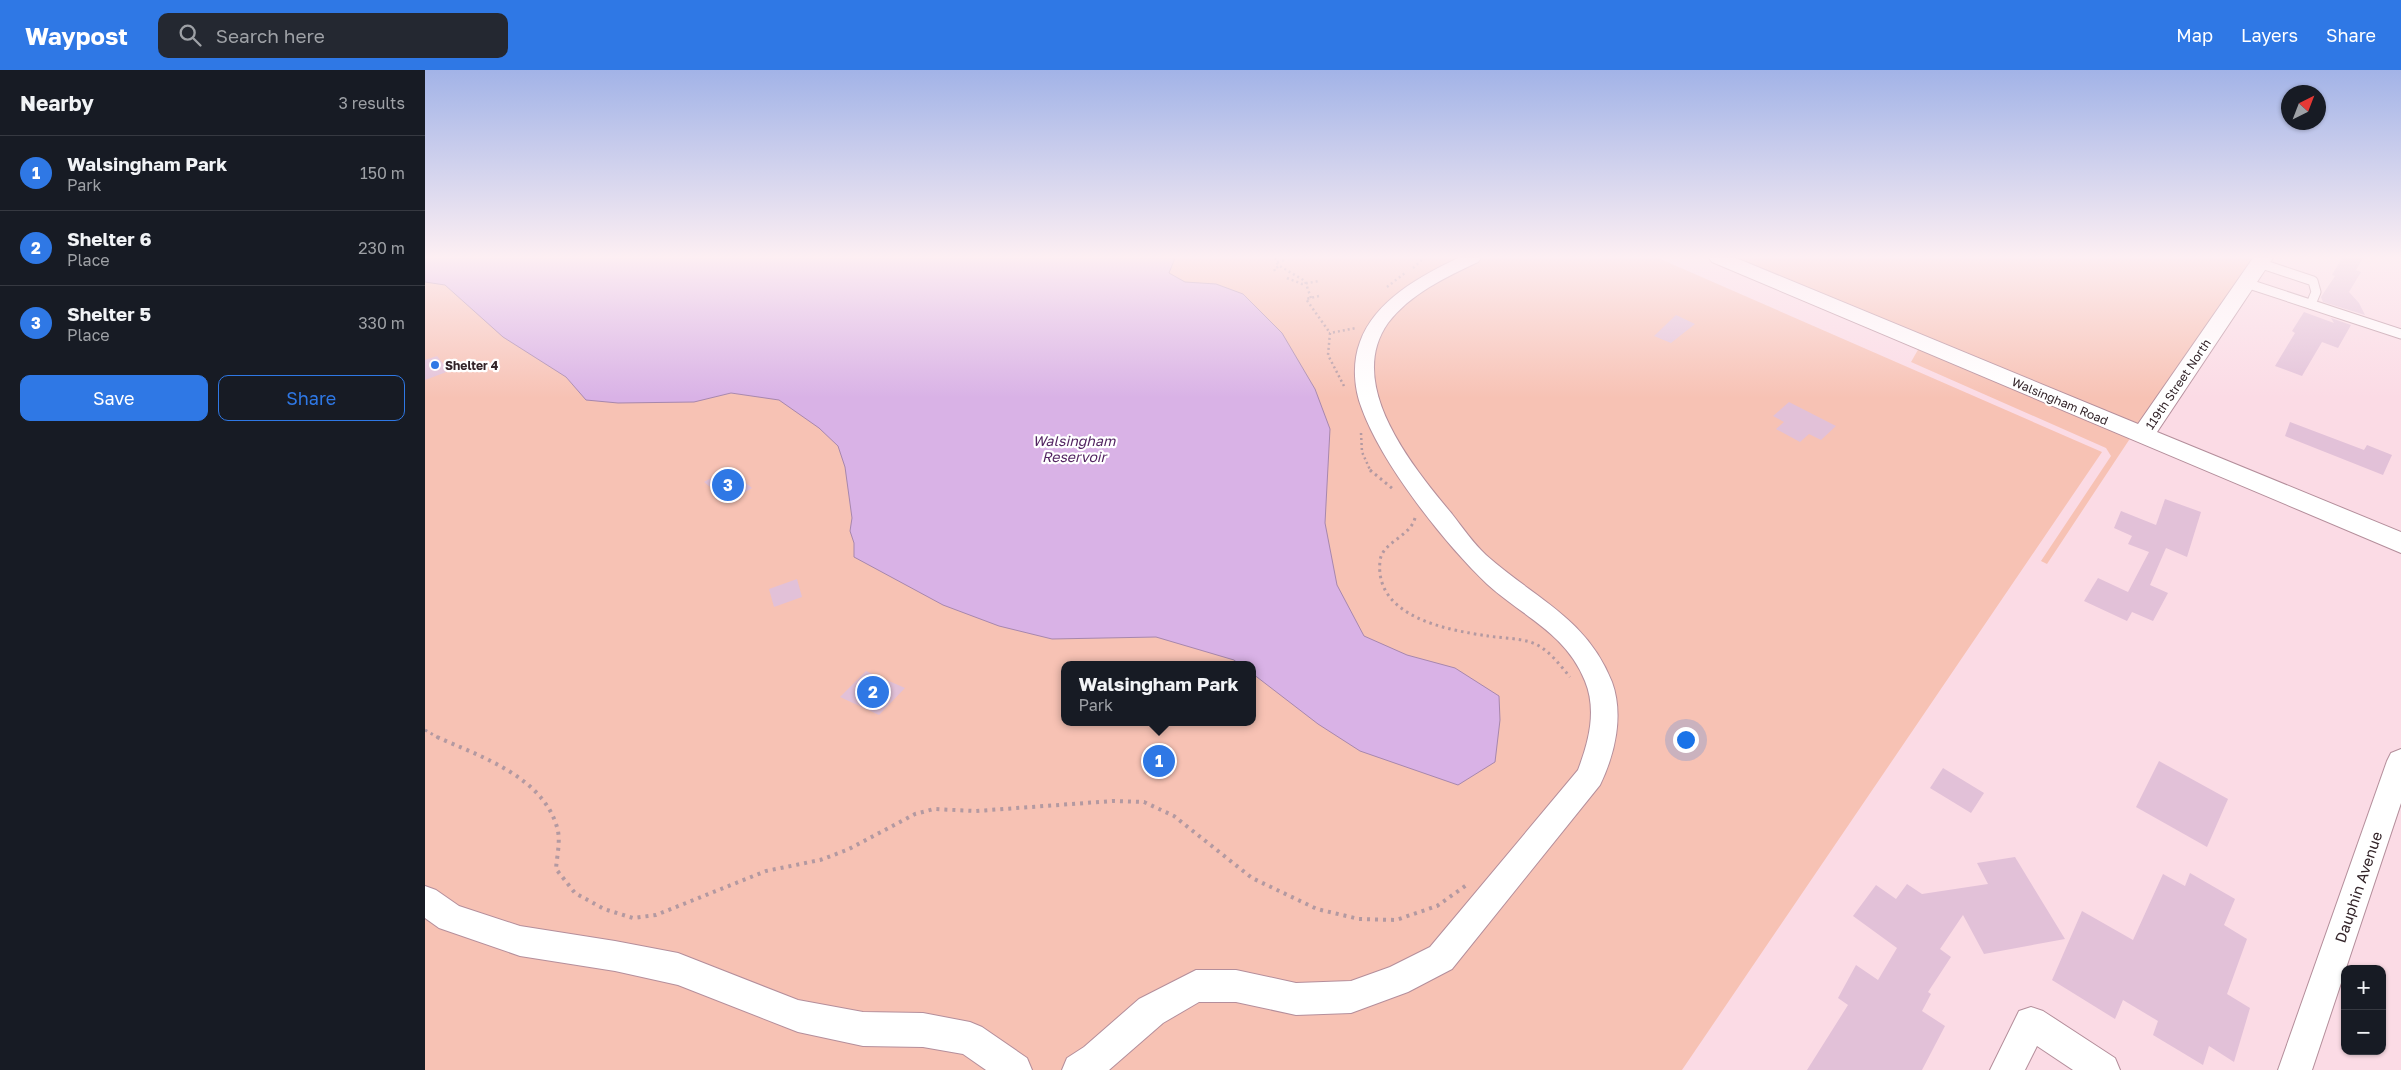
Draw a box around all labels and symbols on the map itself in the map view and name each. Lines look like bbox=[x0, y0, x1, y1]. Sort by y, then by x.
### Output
north arrow bbox=[2281, 85, 2326, 130]
street label: 119th Street North bbox=[2142, 336, 2214, 432]
place label: Shelter 4 bbox=[445, 358, 499, 373]
marker: Shelter 4 bbox=[429, 359, 441, 371]
street label: Walsingham Road bbox=[2010, 374, 2110, 428]
water label: Walsingham Reservoir bbox=[1033, 432, 1116, 465]
pin: 3 bbox=[712, 466, 744, 504]
pin: 2 bbox=[857, 673, 889, 711]
your location bbox=[1673, 727, 1699, 753]
pin: 1 bbox=[1143, 742, 1175, 780]
street label: Dauphin Avenue bbox=[2331, 829, 2386, 945]

